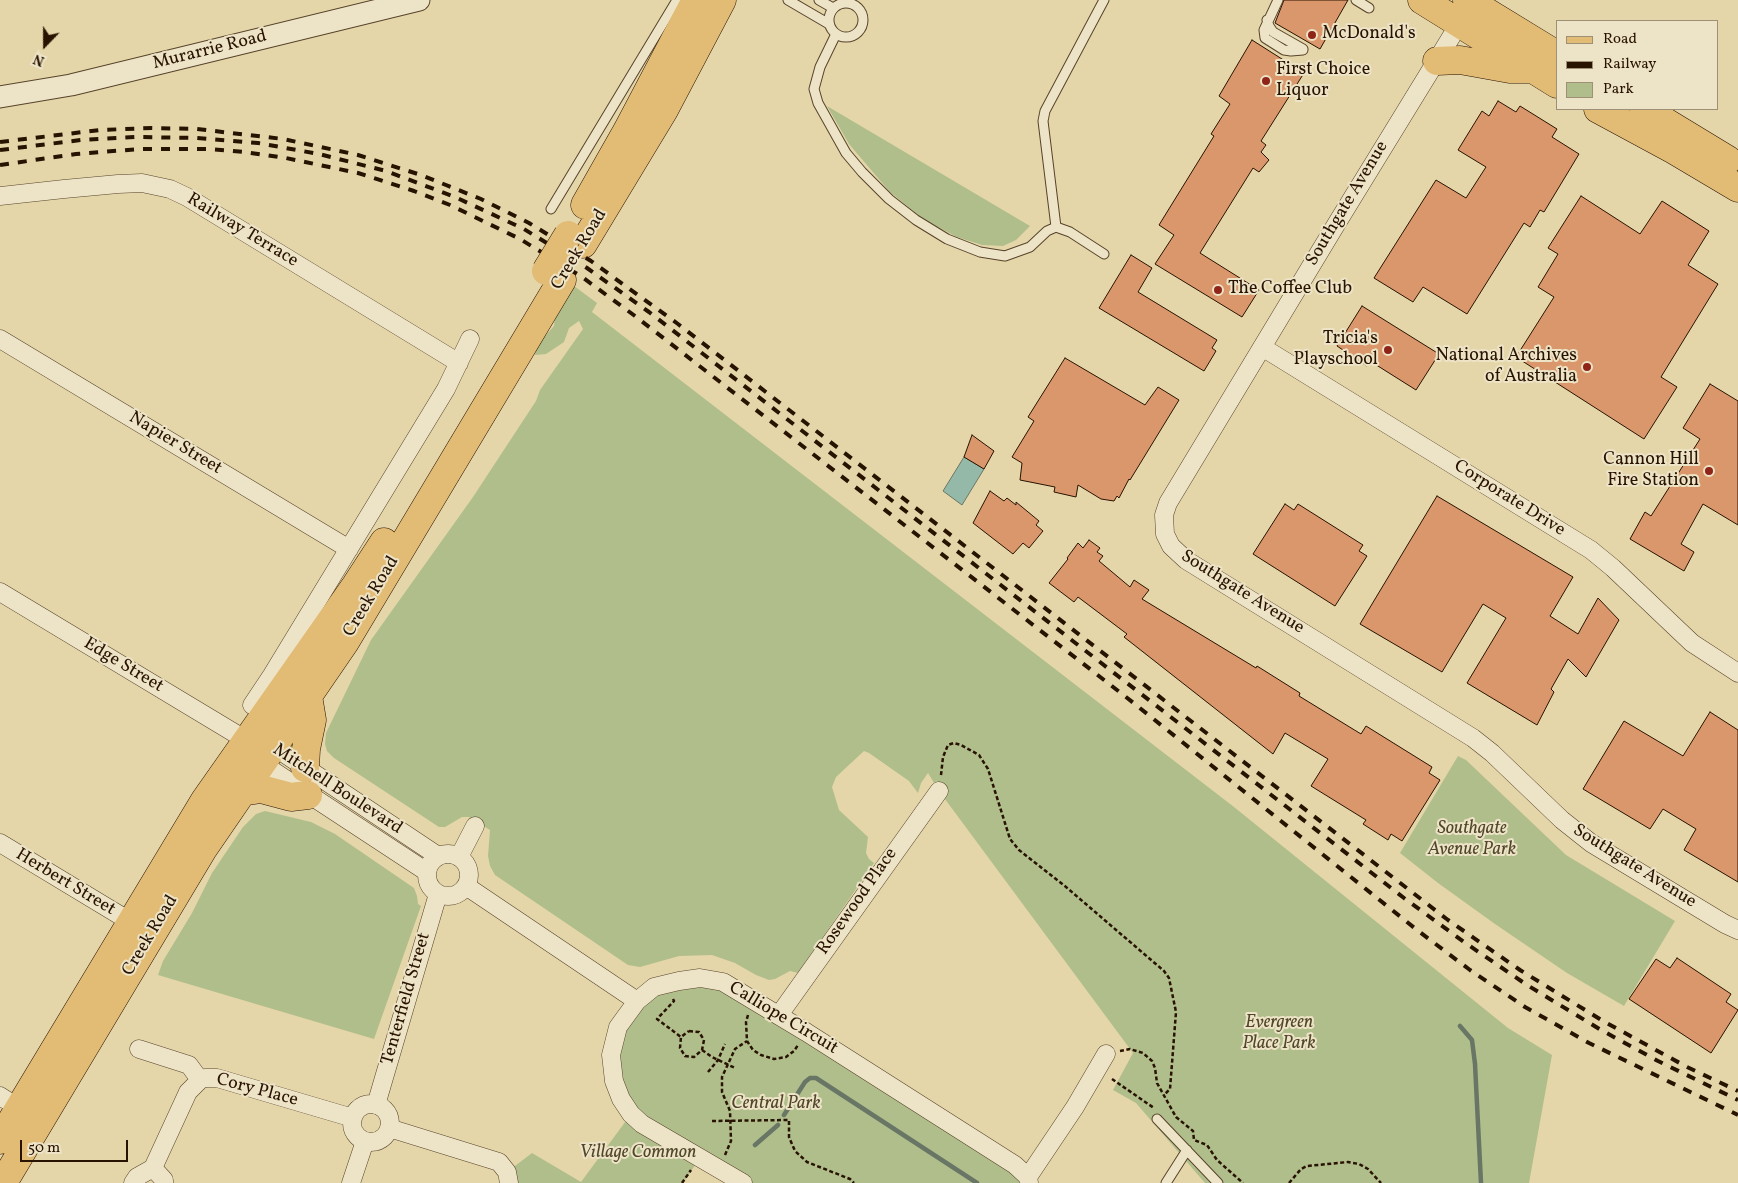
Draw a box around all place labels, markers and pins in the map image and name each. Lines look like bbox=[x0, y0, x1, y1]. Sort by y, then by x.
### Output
place label: McDonald's bbox=[1322, 24, 1416, 46]
marker: McDonald's bbox=[1306, 29, 1318, 41]
place label: First Choice Liquor bbox=[1276, 60, 1370, 102]
marker: First Choice Liquor bbox=[1260, 75, 1272, 87]
place label: The Coffee Club bbox=[1228, 279, 1352, 301]
marker: The Coffee Club bbox=[1212, 284, 1224, 296]
place label: Tricia's Playschool bbox=[1294, 329, 1378, 372]
marker: Tricia's Playschool bbox=[1382, 344, 1394, 356]
place label: National Archives of Australia bbox=[1435, 346, 1577, 388]
marker: National Archives of Australia bbox=[1581, 361, 1593, 373]
place label: Cannon Hill Fire Station bbox=[1603, 450, 1699, 492]
marker: Cannon Hill Fire Station bbox=[1703, 465, 1715, 477]

